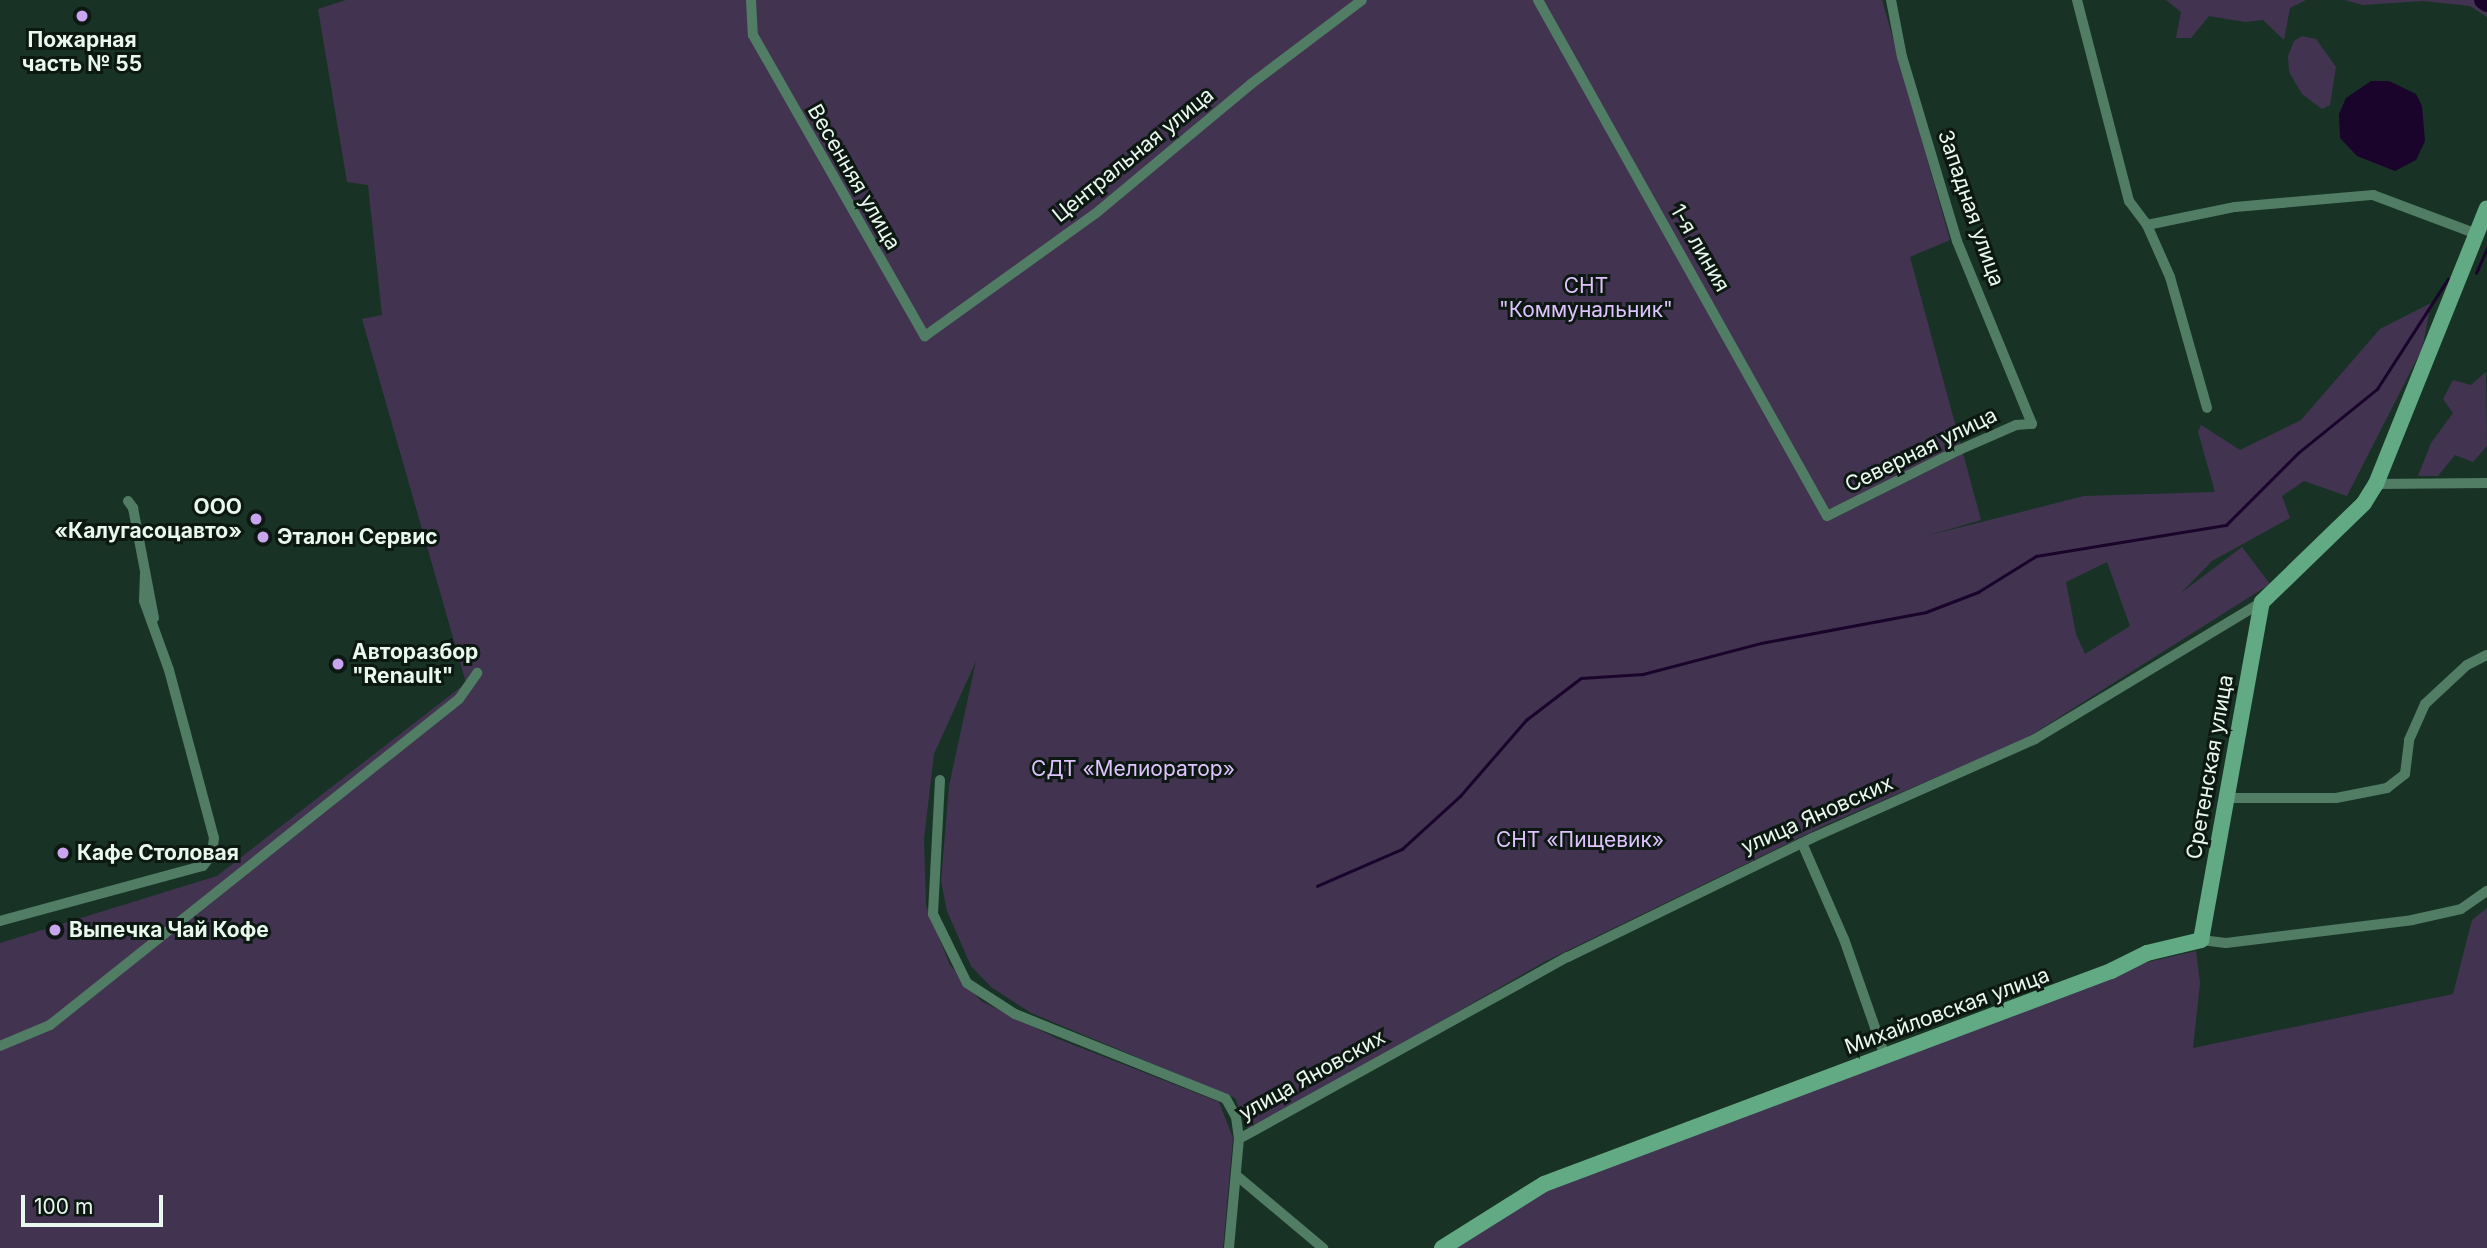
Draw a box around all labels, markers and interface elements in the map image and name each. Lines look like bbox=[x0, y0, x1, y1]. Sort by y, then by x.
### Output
marker: Пожарная часть № 55 bbox=[74, 8, 90, 24]
place label: Пожарная часть № 55 bbox=[22, 27, 142, 77]
street label: Центральная улица bbox=[1047, 82, 1219, 228]
street label: Весенняя улица bbox=[802, 100, 906, 254]
street label: Западная улица bbox=[1932, 127, 2010, 289]
street label: 1-я линия bbox=[1665, 200, 1735, 296]
park label: СНТ "Коммунальник" bbox=[1499, 273, 1673, 323]
street label: Северная улица bbox=[1841, 402, 2001, 498]
place label: ООО «Калугасоцавто» bbox=[54, 494, 242, 544]
marker: ООО «Калугасоцавто» bbox=[248, 511, 264, 527]
place label: Эталон Сервис bbox=[277, 524, 438, 550]
marker: Эталон Сервис bbox=[255, 529, 271, 545]
place label: Авторазбор "Renault" bbox=[352, 639, 478, 689]
marker: Авторазбор "Renault" bbox=[330, 656, 346, 672]
street label: Сретенская улица bbox=[2181, 673, 2239, 861]
park label: СДТ «Мелиоратор» bbox=[1031, 756, 1235, 782]
street label: улица Яновских bbox=[1737, 770, 1897, 860]
park label: СНТ «Пищевик» bbox=[1496, 827, 1664, 853]
place label: Кафе Столовая bbox=[77, 840, 239, 866]
marker: Кафе Столовая bbox=[55, 845, 71, 861]
place label: Выпечка Чай Кофе bbox=[69, 917, 269, 943]
marker: Выпечка Чай Кофе bbox=[47, 922, 63, 938]
street label: Михайловская улица bbox=[1841, 962, 2053, 1060]
street label: улица Яновских bbox=[1235, 1024, 1389, 1126]
scale bar bbox=[24, 1182, 166, 1226]
text: 100 m bbox=[34, 1194, 93, 1219]

